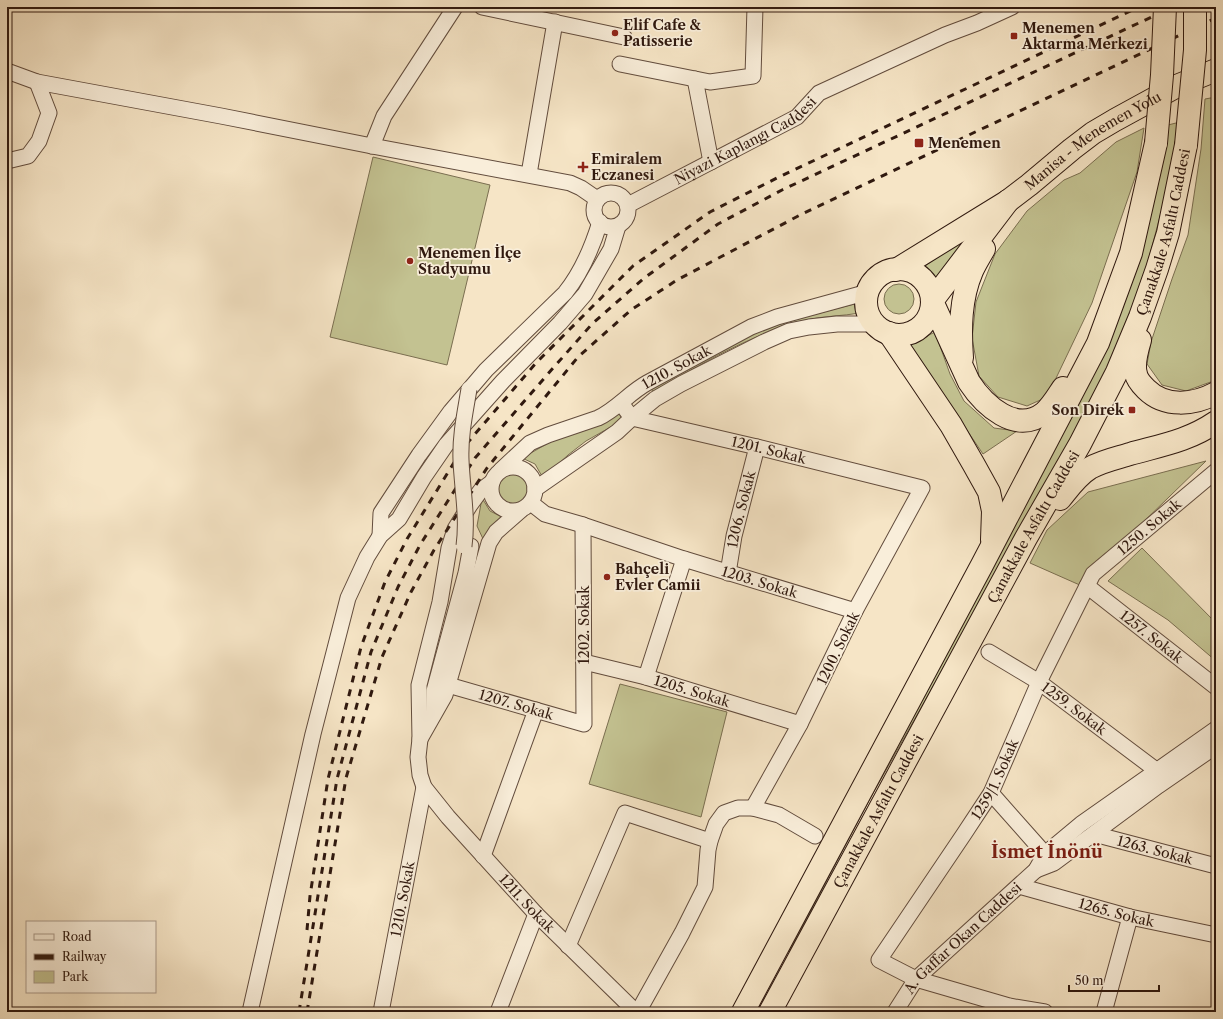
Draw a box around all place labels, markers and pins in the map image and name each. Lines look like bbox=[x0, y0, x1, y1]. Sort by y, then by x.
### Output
place label: Elif Cafe & Patisserie bbox=[623, 16, 701, 50]
place label: Menemen Aktarma Merkezi bbox=[1021, 19, 1148, 53]
marker: Elif Cafe & Patisserie bbox=[610, 28, 620, 38]
marker: Menemen Aktarma Merkezi bbox=[1009, 31, 1019, 41]
place label: Menemen bbox=[928, 134, 1001, 152]
marker: Menemen bbox=[913, 137, 925, 149]
place label: Emiralem Eczanesi bbox=[591, 150, 662, 184]
marker: Emiralem Eczanesi bbox=[578, 162, 588, 172]
place label: Menemen İlçe Stadyumu bbox=[418, 244, 521, 278]
marker: Menemen İlçe Stadyumu bbox=[405, 256, 415, 266]
place label: Son Direk bbox=[1052, 401, 1125, 419]
marker: Son Direk bbox=[1127, 405, 1137, 415]
place label: Bahçeli Evler Camii bbox=[615, 560, 700, 594]
marker: Bahçeli Evler Camii bbox=[602, 572, 612, 582]

